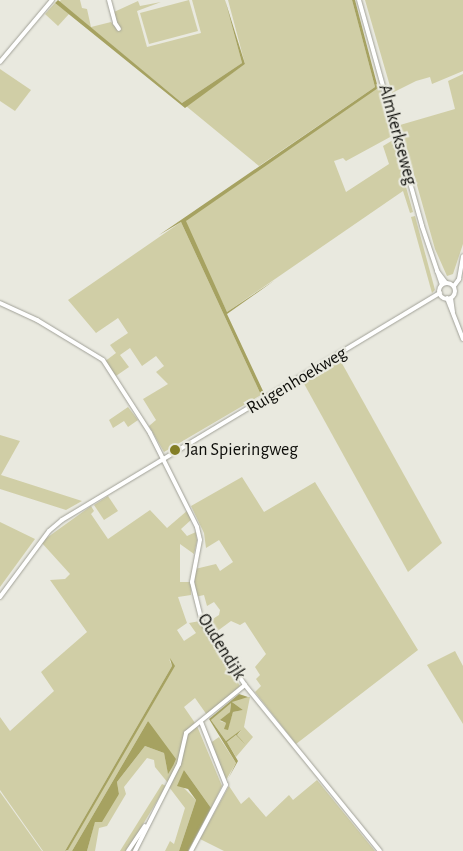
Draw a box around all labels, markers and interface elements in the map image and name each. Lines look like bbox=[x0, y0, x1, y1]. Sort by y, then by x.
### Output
street label: Almkerkseweg bbox=[373, 82, 421, 188]
street label: Ruigenhoekweg bbox=[243, 343, 351, 419]
place label: Jan Spieringweg bbox=[185, 439, 298, 461]
marker: Jan Spieringweg bbox=[169, 444, 181, 456]
street label: Oudendijk bbox=[192, 610, 250, 684]

